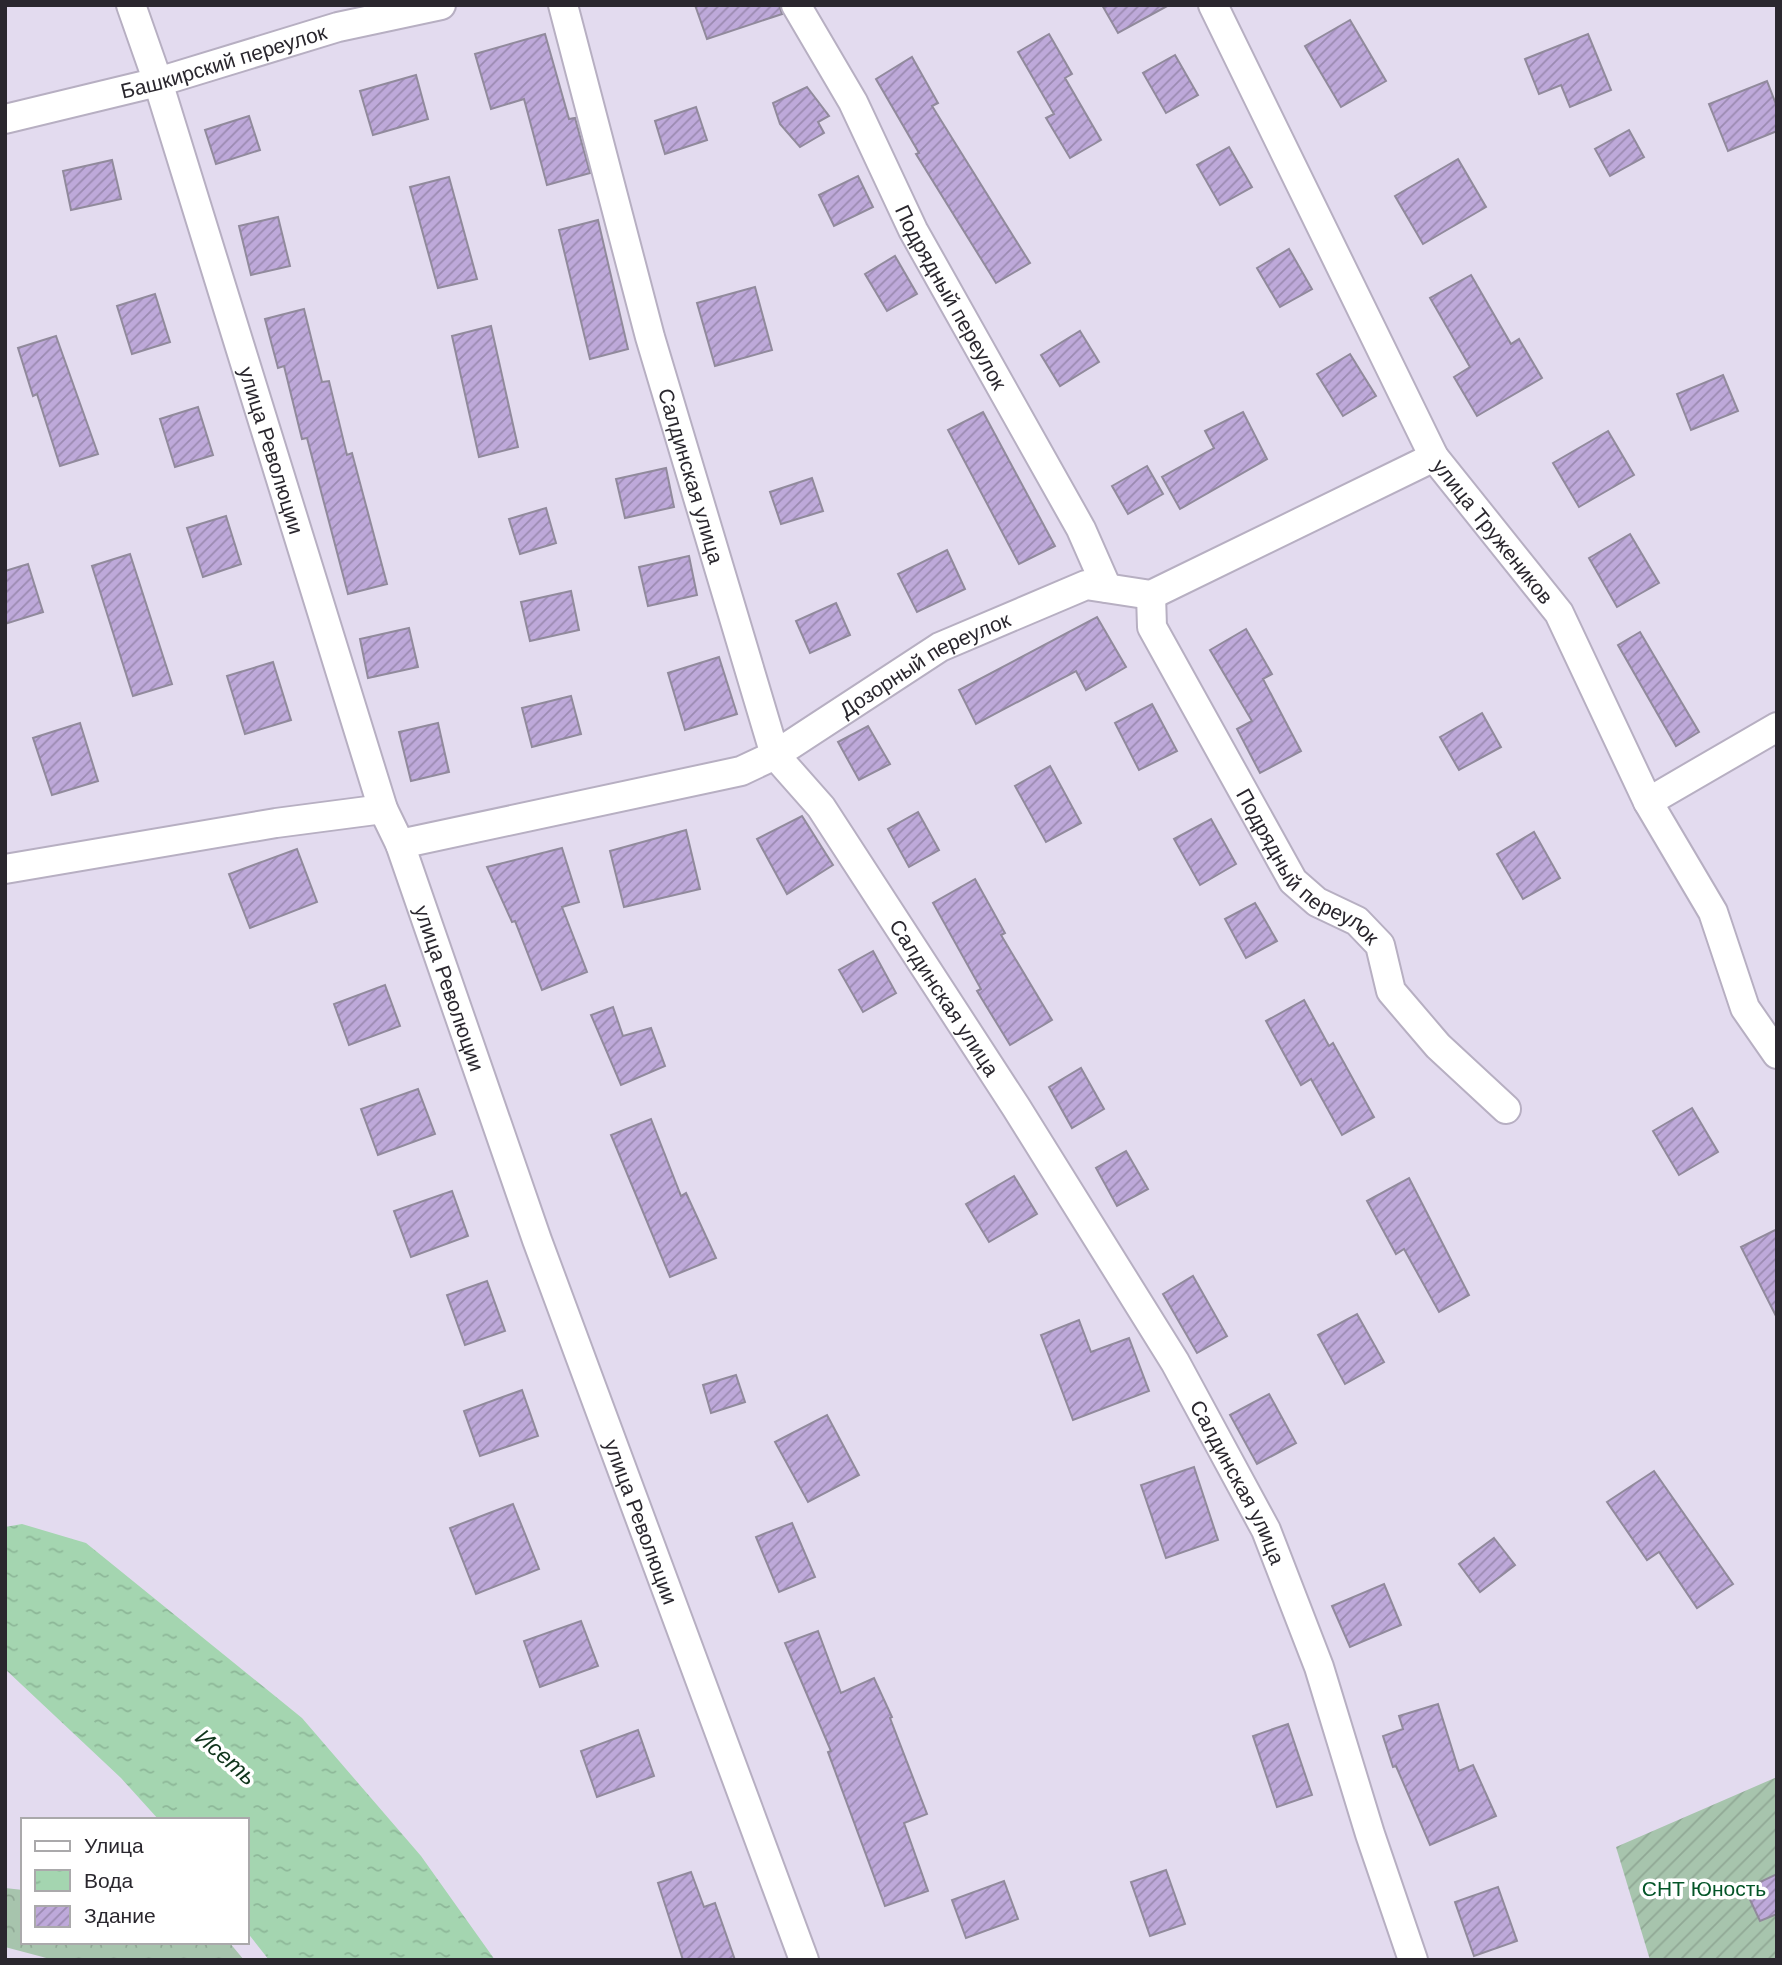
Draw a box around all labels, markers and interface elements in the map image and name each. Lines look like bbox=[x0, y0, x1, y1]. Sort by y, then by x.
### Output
street label: Башкирский переулок bbox=[118, 20, 330, 102]
street label: Подрядный переулок bbox=[891, 201, 1012, 394]
street label: улица Революции bbox=[235, 364, 309, 537]
street label: Салдинская улица bbox=[654, 385, 729, 566]
street label: улица Тружеников bbox=[1428, 454, 1558, 608]
street label: Дозорный переулок bbox=[835, 607, 1014, 721]
street label: Подрядный переулок bbox=[1232, 784, 1385, 949]
street label: улица Революции bbox=[411, 902, 489, 1074]
street label: Салдинская улица bbox=[886, 915, 1004, 1080]
street label: Салдинская улица bbox=[1186, 1396, 1290, 1568]
street label: улица Революции bbox=[600, 1436, 683, 1607]
water label: Исеть bbox=[190, 1724, 262, 1790]
legend bbox=[21, 1818, 248, 1944]
text: Улица bbox=[84, 1834, 144, 1857]
text: Вода bbox=[84, 1869, 133, 1892]
park label: СНТ Юность bbox=[1642, 1877, 1766, 1900]
text: Здание bbox=[84, 1904, 156, 1927]

